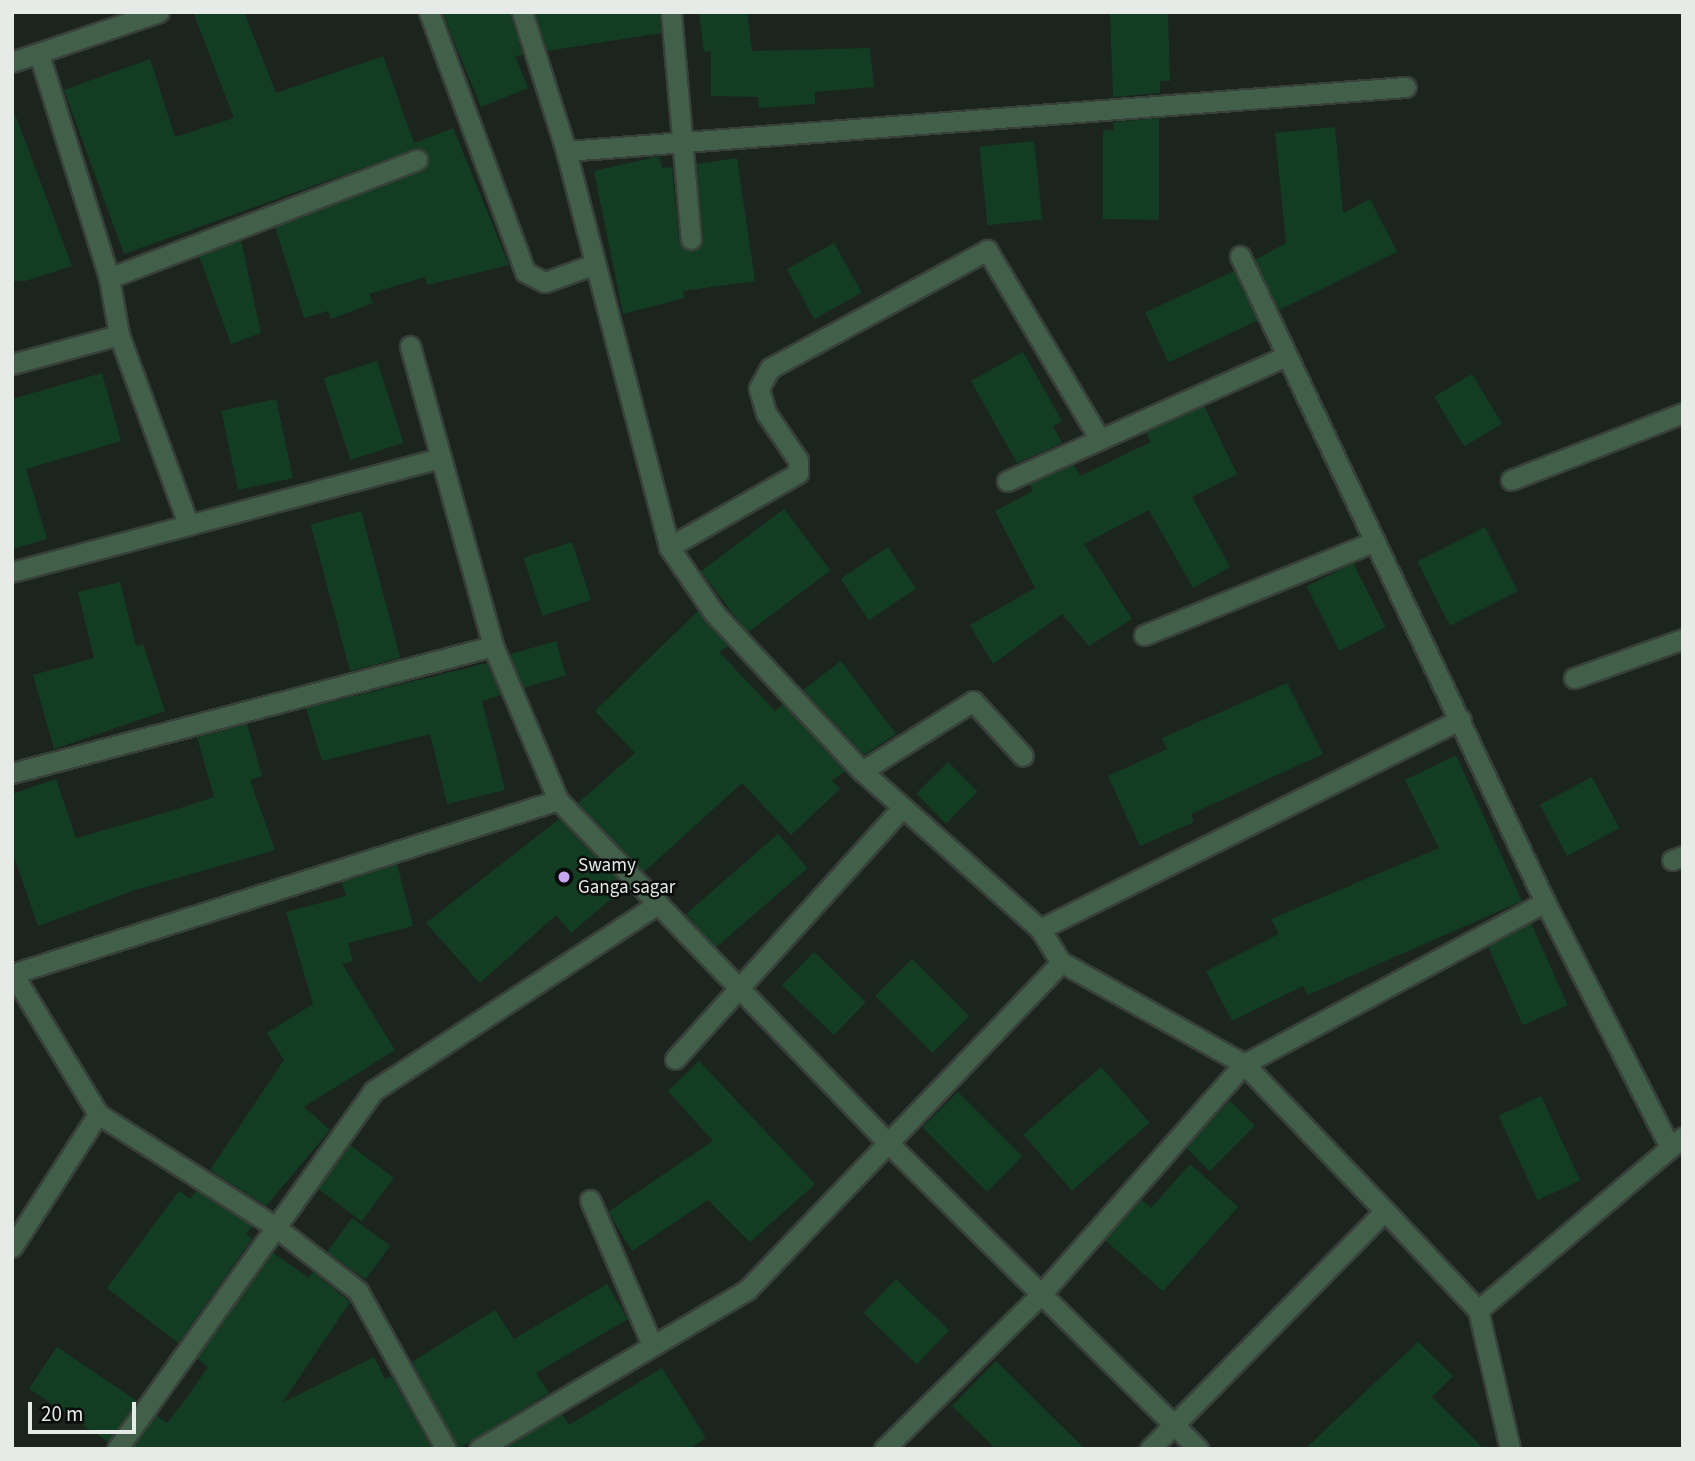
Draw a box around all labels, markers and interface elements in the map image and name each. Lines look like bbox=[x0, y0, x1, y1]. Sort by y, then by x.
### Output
place label: Swamy Ganga sagar bbox=[578, 855, 675, 899]
marker: Swamy Ganga sagar bbox=[556, 869, 572, 885]
scale bar bbox=[32, 1388, 140, 1432]
text: 20 m bbox=[41, 1399, 83, 1429]

